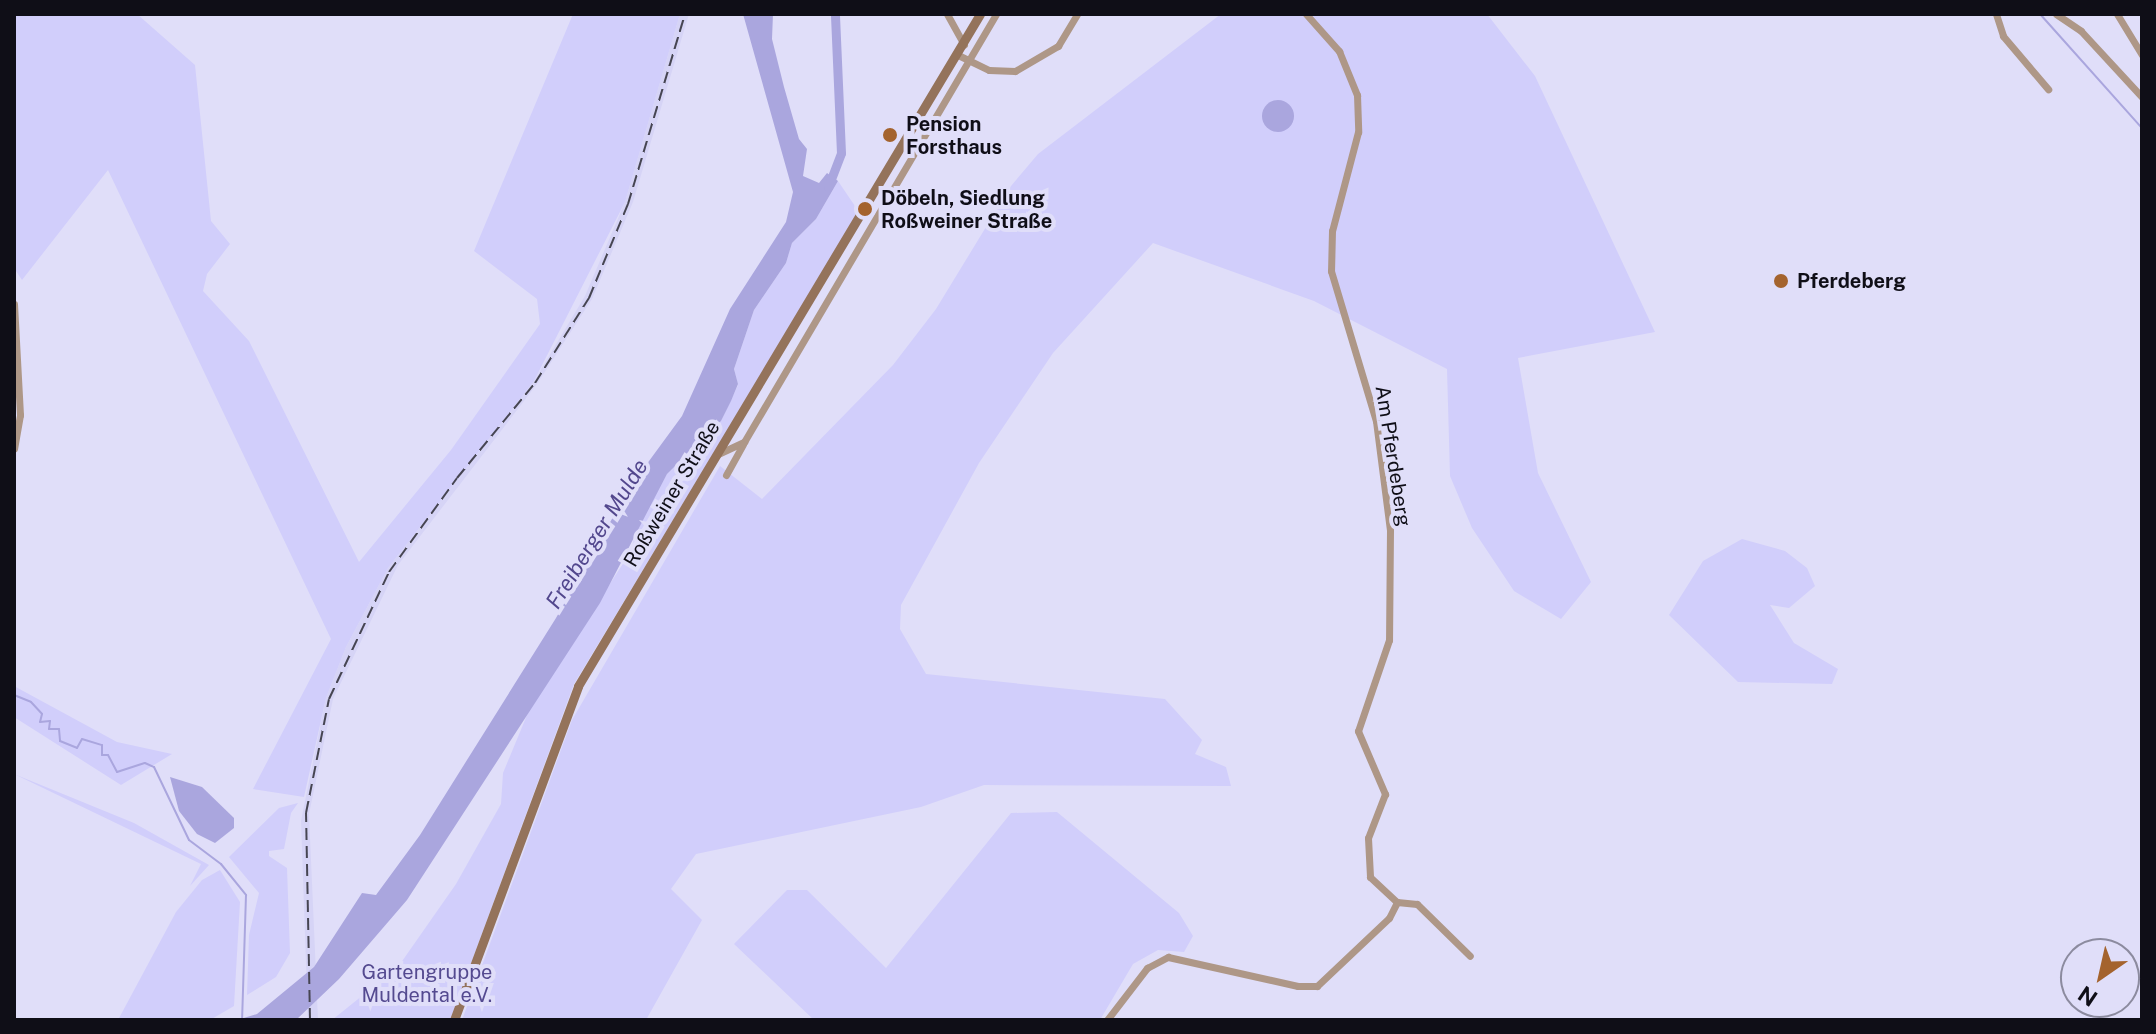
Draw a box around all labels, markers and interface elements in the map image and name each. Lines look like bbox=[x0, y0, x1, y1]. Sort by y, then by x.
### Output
place label: Pension Forsthaus bbox=[906, 112, 1002, 159]
marker: Pension Forsthaus bbox=[881, 126, 899, 144]
place label: Döbeln, Siedlung Roßweiner Straße bbox=[881, 186, 1052, 233]
marker: Döbeln, Siedlung Roßweiner Straße bbox=[856, 200, 874, 218]
place label: Pferdeberg bbox=[1797, 269, 1906, 293]
marker: Pferdeberg bbox=[1772, 272, 1790, 290]
street label: Am Pferdeberg bbox=[1370, 384, 1416, 528]
street label: Roßweiner Straße bbox=[619, 417, 725, 571]
water label: Freiberger Mulde bbox=[540, 454, 654, 614]
north arrow bbox=[2060, 938, 2140, 1018]
park label: Gartengruppe Muldental e.V. bbox=[361, 960, 493, 1007]
text: N bbox=[2073, 981, 2102, 1012]

